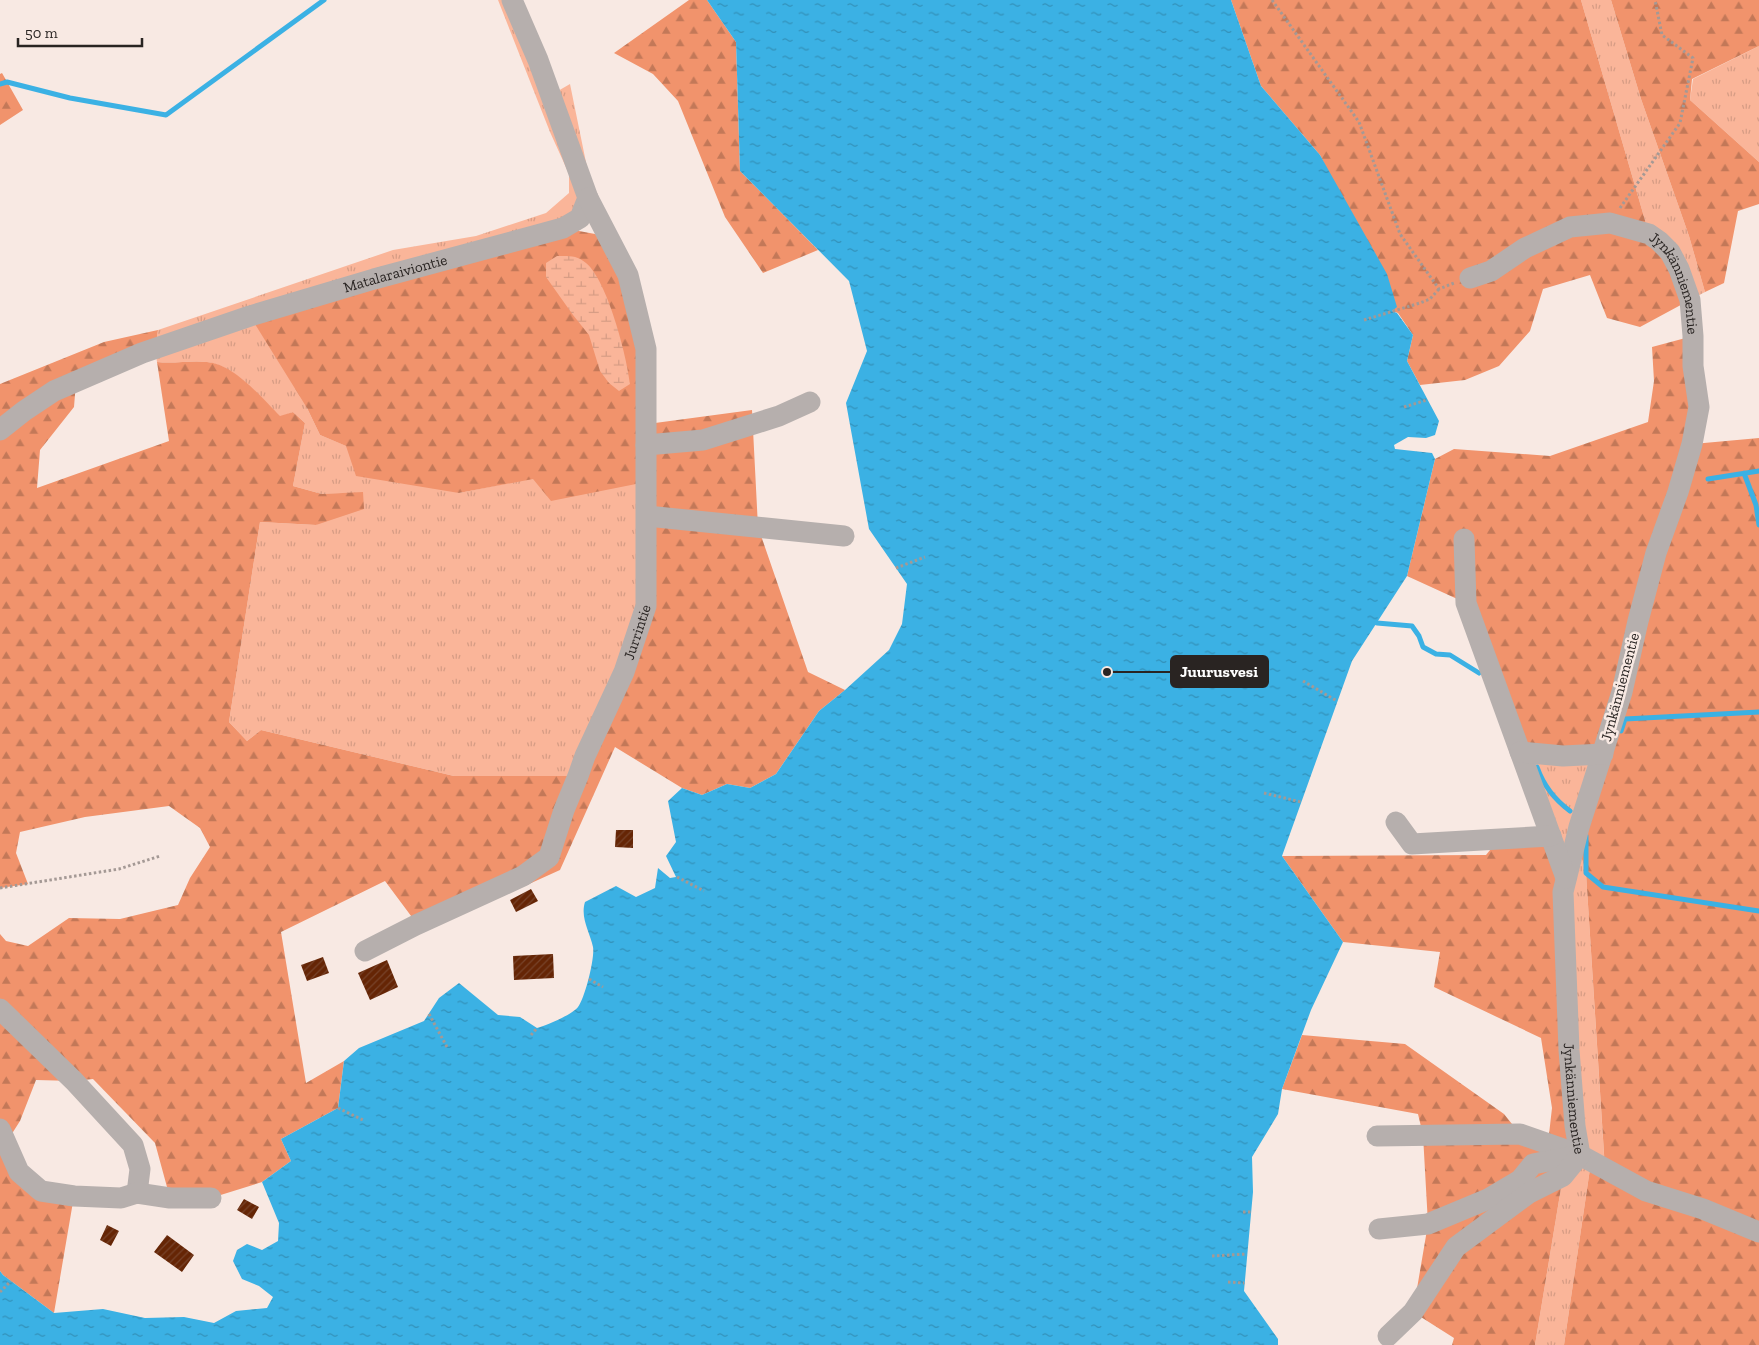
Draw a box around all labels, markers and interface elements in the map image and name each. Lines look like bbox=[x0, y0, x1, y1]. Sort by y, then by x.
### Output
scale bar bbox=[18, 15, 141, 47]
text: 50 m bbox=[25, 24, 58, 42]
street label: Jynkänniementie bbox=[1646, 228, 1702, 335]
street label: Matalaraiviontie bbox=[341, 251, 449, 297]
street label: Jurrintie bbox=[620, 602, 655, 662]
street label: Jynkänniementie bbox=[1597, 631, 1643, 743]
callout: Juurusvesi bbox=[1171, 656, 1268, 687]
text: Juurusvesi bbox=[1180, 662, 1258, 681]
street label: Jynkänniementie bbox=[1560, 1042, 1589, 1155]

